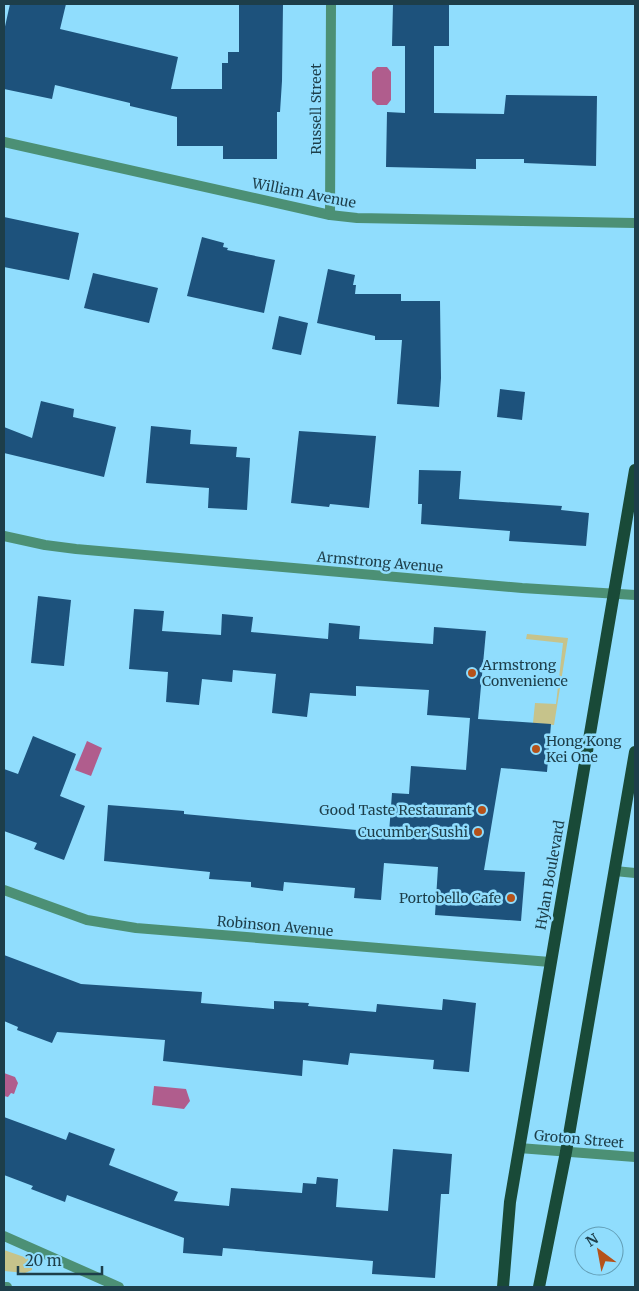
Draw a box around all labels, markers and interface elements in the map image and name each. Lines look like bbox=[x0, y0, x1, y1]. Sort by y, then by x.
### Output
street label: Russell Street bbox=[307, 63, 325, 155]
street label: William Avenue bbox=[250, 174, 357, 212]
street label: Armstrong Avenue bbox=[315, 547, 444, 576]
place label: Armstrong Convenience bbox=[481, 656, 568, 690]
marker: Armstrong Convenience bbox=[466, 667, 478, 679]
place label: Hong Kong Kei One bbox=[546, 732, 622, 766]
marker: Hong Kong Kei One bbox=[530, 743, 542, 755]
place label: Good Taste Restaurant bbox=[319, 801, 473, 819]
marker: Good Taste Restaurant bbox=[476, 804, 488, 816]
street label: Hylan Boulevard bbox=[531, 818, 569, 931]
place label: Cucumber Sushi bbox=[358, 823, 468, 841]
marker: Cucumber Sushi bbox=[472, 826, 484, 838]
place label: Portobello Cafe bbox=[399, 889, 501, 907]
marker: Portobello Cafe bbox=[505, 892, 517, 904]
street label: Robinson Avenue bbox=[216, 912, 334, 940]
street label: Groton Street bbox=[533, 1126, 625, 1152]
north arrow bbox=[574, 1226, 624, 1276]
text: N bbox=[583, 1229, 602, 1251]
scale bar bbox=[18, 1244, 101, 1276]
text: 20 m bbox=[25, 1251, 62, 1270]

